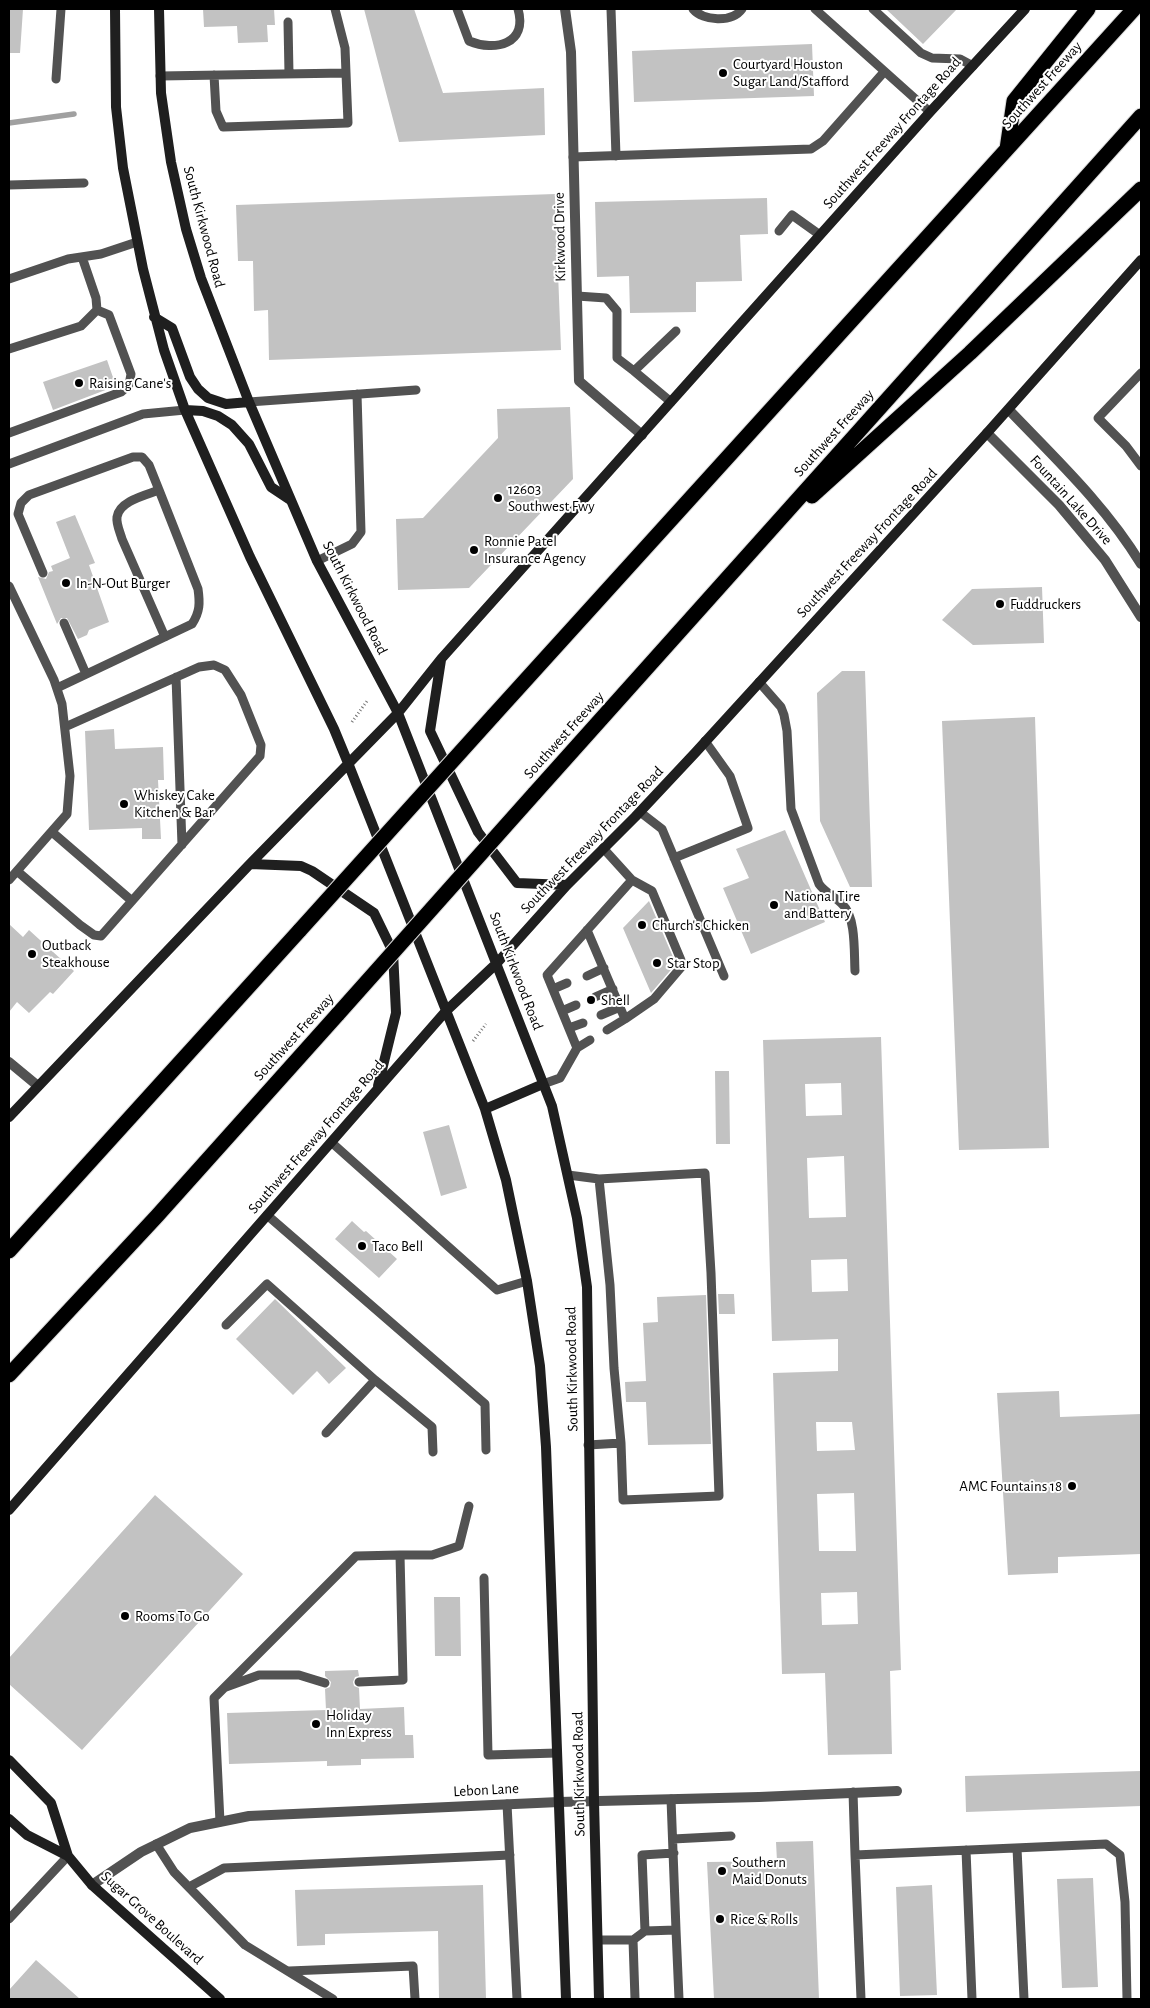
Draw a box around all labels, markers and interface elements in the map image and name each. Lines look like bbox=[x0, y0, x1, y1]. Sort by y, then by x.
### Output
street label: Southwest Freeway bbox=[998, 38, 1086, 132]
street label: Southwest Freeway Frontage Road bbox=[819, 53, 965, 213]
place label: Courtyard Houston Sugar Land/Stafford bbox=[733, 55, 849, 90]
marker: Courtyard Houston Sugar Land/Stafford bbox=[717, 67, 729, 79]
street label: South Kirkwood Road bbox=[179, 164, 229, 290]
street label: Kirkwood Drive bbox=[550, 192, 570, 282]
place label: Raising Cane's bbox=[89, 374, 171, 392]
marker: Raising Cane's bbox=[73, 377, 85, 389]
street label: Southwest Freeway bbox=[790, 386, 878, 480]
street label: Fountain Lake Drive bbox=[1026, 451, 1116, 549]
street label: Southwest Freeway Frontage Road bbox=[793, 465, 941, 621]
place label: 12603 Southwest Fwy bbox=[508, 480, 595, 515]
marker: 12603 Southwest Fwy bbox=[492, 492, 504, 504]
place label: Ronnie Patel Insurance Agency bbox=[484, 532, 586, 567]
street label: South Kirkwood Road bbox=[319, 538, 391, 658]
marker: Ronnie Patel Insurance Agency bbox=[468, 544, 480, 556]
place label: In-N-Out Burger bbox=[76, 574, 170, 592]
marker: In-N-Out Burger bbox=[60, 577, 72, 589]
place label: Fuddruckers bbox=[1010, 595, 1081, 613]
marker: Fuddruckers bbox=[994, 598, 1006, 610]
street label: Southwest Freeway bbox=[520, 688, 608, 782]
street label: Southwest Freeway Frontage Road bbox=[517, 763, 667, 917]
place label: Whiskey Cake Kitchen & Bar bbox=[134, 786, 215, 821]
marker: Whiskey Cake Kitchen & Bar bbox=[118, 798, 130, 810]
place label: National Tire and Battery bbox=[784, 887, 860, 922]
marker: National Tire and Battery bbox=[768, 899, 780, 911]
street label: South Kirkwood Road bbox=[485, 909, 547, 1033]
place label: Church's Chicken bbox=[652, 916, 749, 934]
marker: Church's Chicken bbox=[636, 919, 648, 931]
place label: Outback Steakhouse bbox=[42, 936, 110, 971]
marker: Outback Steakhouse bbox=[26, 948, 38, 960]
place label: Star Stop bbox=[667, 954, 720, 972]
marker: Star Stop bbox=[651, 957, 663, 969]
street label: Southwest Freeway bbox=[250, 990, 338, 1084]
place label: Shell bbox=[601, 991, 630, 1009]
marker: Shell bbox=[585, 994, 597, 1006]
street label: Southwest Freeway Frontage Road bbox=[244, 1056, 388, 1218]
place label: Taco Bell bbox=[372, 1237, 423, 1255]
marker: Taco Bell bbox=[356, 1240, 368, 1252]
street label: South Kirkwood Road bbox=[562, 1306, 582, 1432]
place label: AMC Fountains 18 bbox=[959, 1477, 1062, 1495]
marker: AMC Fountains 18 bbox=[1066, 1480, 1078, 1492]
place label: Rooms To Go bbox=[135, 1607, 210, 1625]
marker: Rooms To Go bbox=[119, 1610, 131, 1622]
place label: Holiday Inn Express bbox=[326, 1706, 392, 1741]
street label: South Kirkwood Road bbox=[569, 1711, 589, 1837]
marker: Holiday Inn Express bbox=[310, 1718, 322, 1730]
street label: Lebon Lane bbox=[453, 1779, 519, 1801]
place label: Southern Maid Donuts bbox=[732, 1853, 807, 1888]
marker: Southern Maid Donuts bbox=[716, 1865, 728, 1877]
street label: Sugar Grove Boulevard bbox=[97, 1867, 207, 1969]
place label: Rice & Rolls bbox=[730, 1910, 798, 1928]
marker: Rice & Rolls bbox=[714, 1913, 726, 1925]

